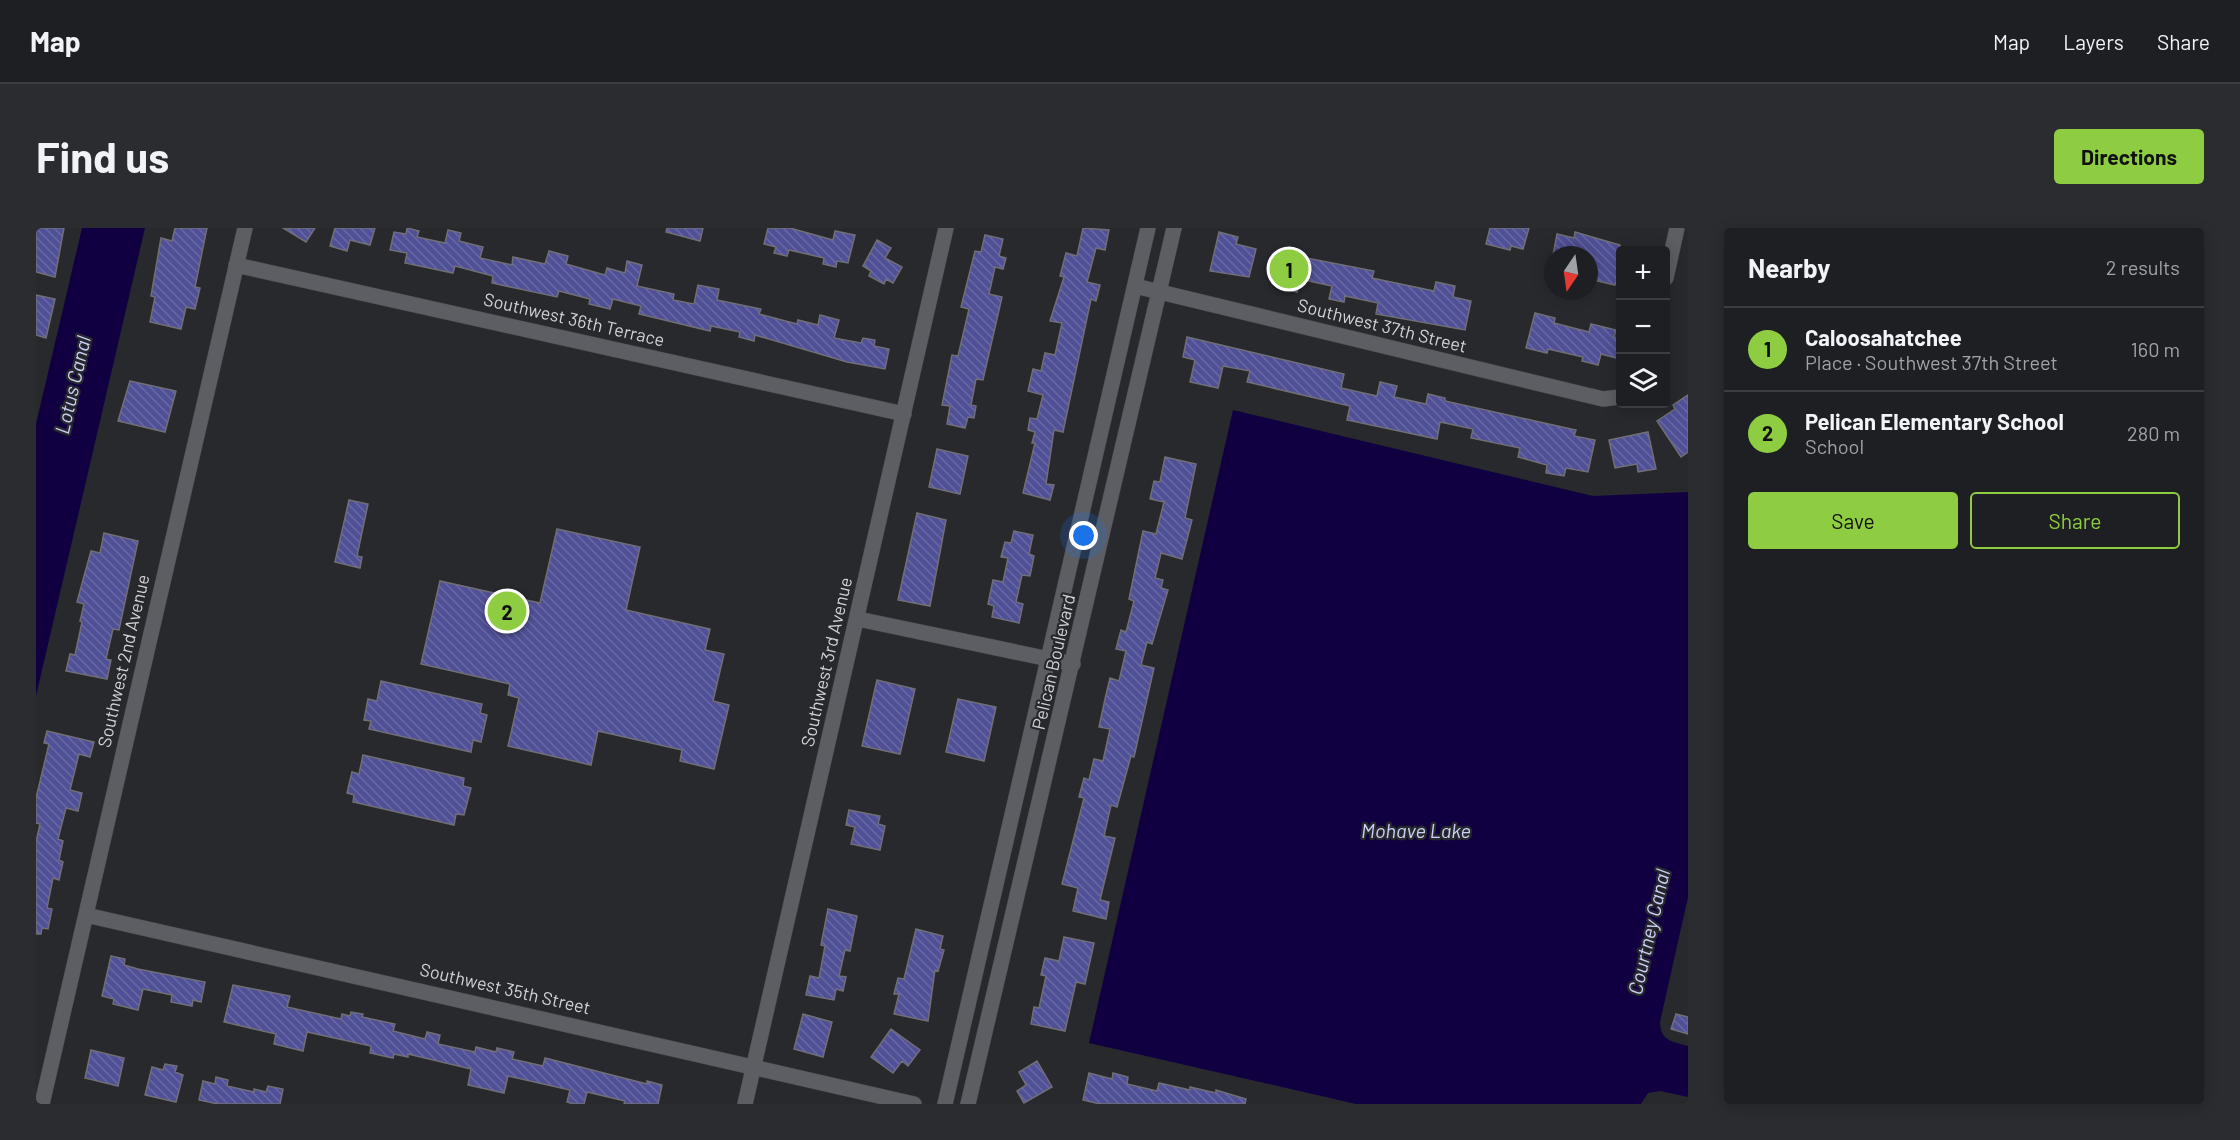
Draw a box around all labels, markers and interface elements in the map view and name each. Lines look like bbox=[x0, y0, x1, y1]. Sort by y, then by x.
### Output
text: Map bbox=[30, 24, 81, 58]
text: Map bbox=[1993, 29, 2030, 54]
text: Layers bbox=[2063, 29, 2124, 54]
text: Share bbox=[2157, 29, 2210, 54]
button: Directions bbox=[2054, 129, 2204, 184]
text: Find us bbox=[36, 131, 169, 181]
pin: 1 bbox=[1270, 246, 1308, 291]
north arrow bbox=[1544, 246, 1598, 300]
map controls bbox=[1616, 246, 1670, 408]
button: + bbox=[1616, 246, 1670, 300]
text: Nearby bbox=[1748, 252, 1830, 283]
text: 2 results bbox=[2106, 255, 2180, 279]
street label: Southwest 36th Terrace bbox=[482, 287, 667, 351]
street label: Southwest 37th Street bbox=[1295, 293, 1469, 357]
button: − bbox=[1616, 300, 1670, 354]
text: Caloosahatchee bbox=[1805, 324, 1962, 350]
water label: Lotus Canal bbox=[49, 333, 95, 436]
text: 1 bbox=[1764, 337, 1771, 361]
text: 160 m bbox=[2131, 337, 2180, 361]
text: Place · Southwest 37th Street bbox=[1805, 350, 2058, 374]
button: layers bbox=[1616, 354, 1670, 408]
text: Pelican Elementary School bbox=[1805, 408, 2064, 434]
text: 2 bbox=[1762, 421, 1773, 445]
text: 280 m bbox=[2127, 421, 2180, 445]
text: School bbox=[1805, 434, 1864, 458]
button: Save bbox=[1748, 492, 1958, 549]
button: Share bbox=[1970, 492, 2180, 549]
your location bbox=[1069, 521, 1098, 550]
street label: Southwest 2nd Avenue bbox=[92, 572, 154, 749]
street label: Southwest 3rd Avenue bbox=[796, 575, 856, 749]
pin: 2 bbox=[488, 588, 526, 634]
street label: Pelican Boulevard bbox=[1027, 592, 1079, 732]
water label: Mohave Lake bbox=[1361, 818, 1471, 842]
water label: Courtney Canal bbox=[1622, 866, 1674, 997]
street label: Southwest 35th Street bbox=[418, 958, 593, 1018]

